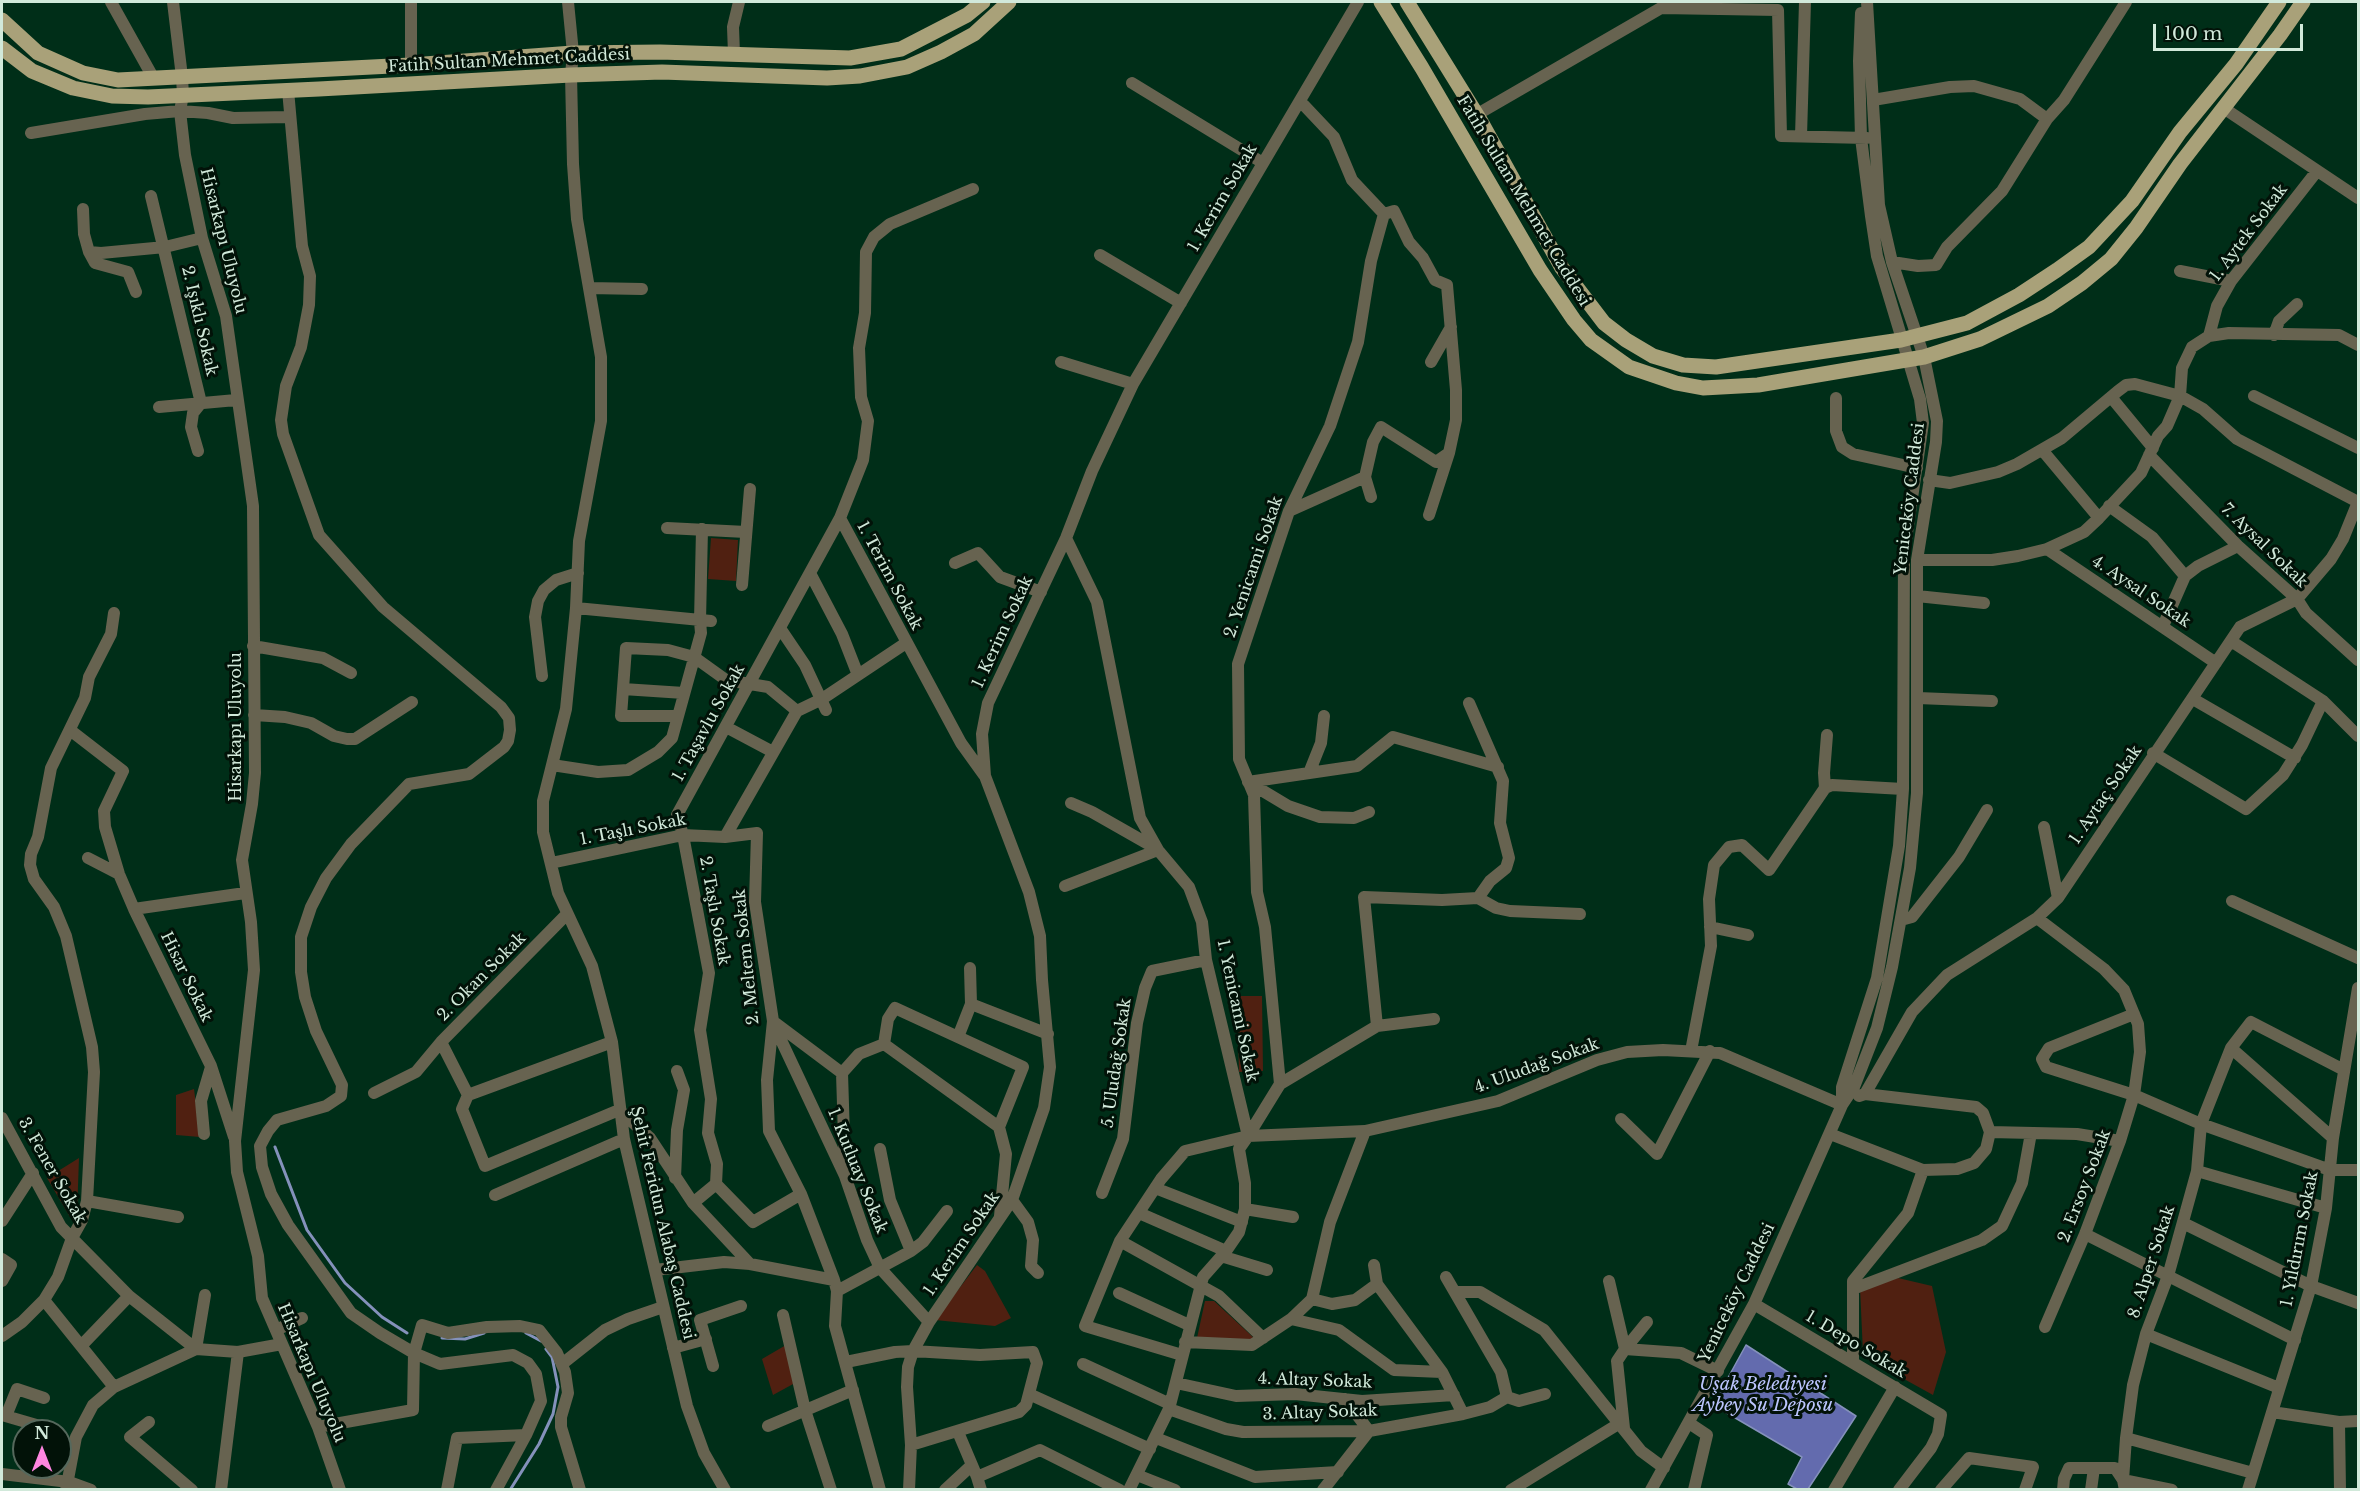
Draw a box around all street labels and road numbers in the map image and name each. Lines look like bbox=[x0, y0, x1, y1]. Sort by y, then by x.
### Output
street label: Fatih Sultan Mehmet Caddesi bbox=[388, 45, 630, 77]
street label: Fatih Sultan Mehmet Caddesi bbox=[1452, 92, 1594, 310]
street label: 1. Kerim Sokak bbox=[1184, 141, 1262, 255]
street label: Hisarkapı Uluyolu bbox=[196, 166, 250, 316]
street label: 1. Aytek Sokak bbox=[2206, 181, 2292, 285]
street label: 2. Işıklı Sokak bbox=[177, 264, 221, 378]
street label: Yeniceköy Caddesi bbox=[1891, 422, 1929, 576]
street label: 2. Yenicami Sokak bbox=[1221, 494, 1287, 640]
street label: 7. Aysal Sokak bbox=[2217, 500, 2311, 592]
street label: 1. Terim Sokak bbox=[852, 518, 926, 634]
street label: 4. Aysal Sokak bbox=[2088, 552, 2194, 632]
street label: 1. Kerim Sokak bbox=[969, 573, 1037, 691]
street label: Hisarkapı Uluyolu bbox=[226, 652, 246, 802]
street label: 1. Taşavlu Sokak bbox=[669, 661, 749, 785]
street label: 1. Aytaç Sokak bbox=[2066, 742, 2146, 848]
street label: 1. Taşlı Sokak bbox=[578, 810, 688, 850]
street label: 2. Taşlı Sokak bbox=[695, 855, 733, 967]
street label: 2. Meltem Sokak bbox=[730, 888, 764, 1026]
street label: Hisar Sokak bbox=[156, 929, 216, 1025]
street label: 2. Okan Sokak bbox=[434, 929, 530, 1025]
street label: 1. Yenicami Sokak bbox=[1212, 938, 1262, 1084]
street label: 5. Uludağ Sokak bbox=[1098, 997, 1136, 1129]
street label: 4. Uludağ Sokak bbox=[1472, 1035, 1602, 1097]
street label: Şehit Feridun Alabaş Caddesi bbox=[626, 1104, 698, 1342]
street label: 1. Kutluay Sokak bbox=[823, 1105, 891, 1237]
street label: 3. Fener Sokak bbox=[14, 1114, 90, 1228]
street label: 2. Ersoy Sokak bbox=[2055, 1127, 2115, 1245]
street label: 1. Yıldırım Sokak bbox=[2277, 1170, 2323, 1308]
street label: 1. Kerim Sokak bbox=[920, 1188, 1004, 1300]
street label: 8. Alper Sokak bbox=[2125, 1203, 2179, 1321]
street label: Yeniceköy Caddesi bbox=[1695, 1220, 1779, 1366]
street label: Hisarkapı Uluyolu bbox=[273, 1300, 349, 1446]
street label: 1. Depo Sokak bbox=[1802, 1307, 1910, 1383]
street label: 4. Altay Sokak bbox=[1257, 1369, 1373, 1393]
street label: 3. Altay Sokak bbox=[1262, 1401, 1378, 1425]

